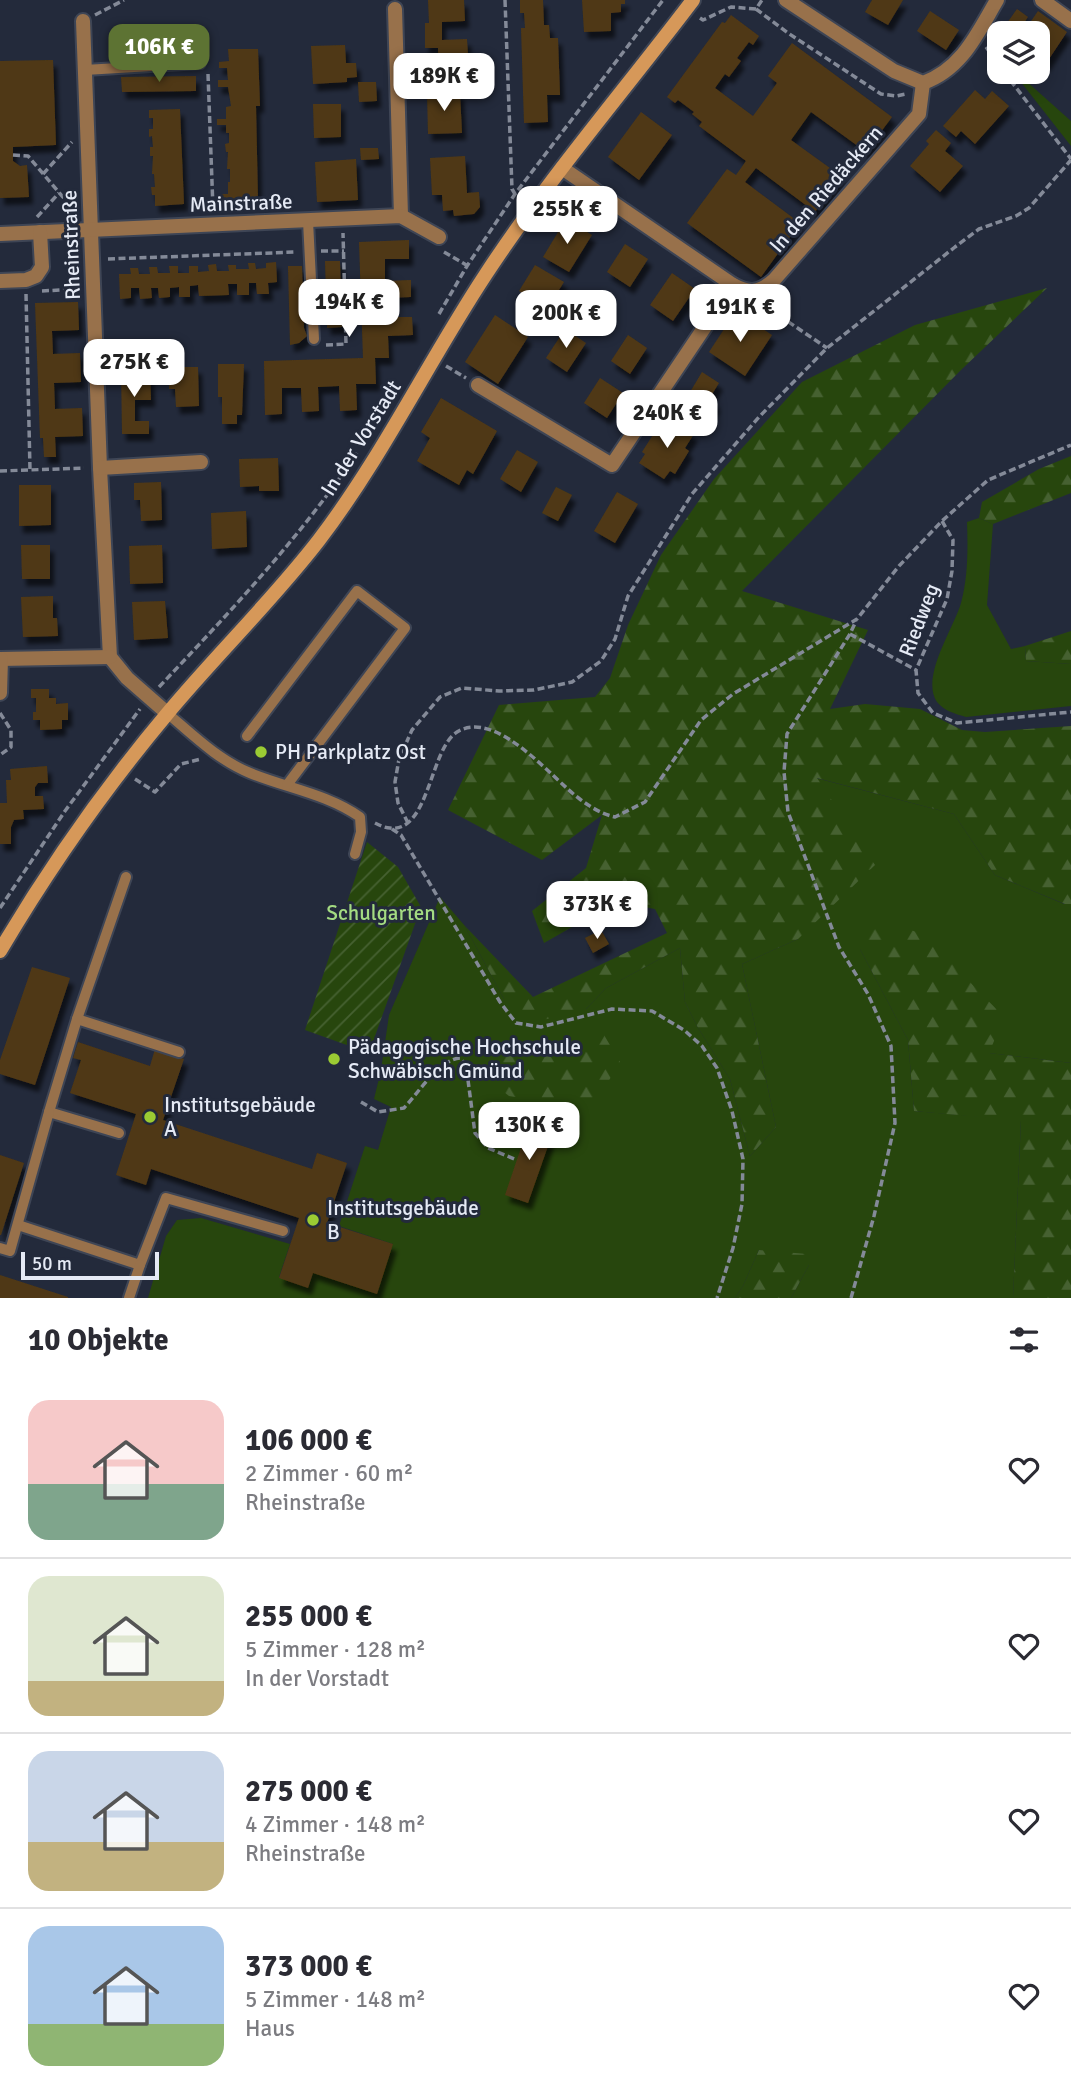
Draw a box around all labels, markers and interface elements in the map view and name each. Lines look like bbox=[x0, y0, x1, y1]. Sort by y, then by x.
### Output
map controls bbox=[987, 21, 1050, 84]
button: layers bbox=[987, 21, 1050, 84]
pin: 106K € bbox=[102, 24, 216, 84]
text: 106K € bbox=[124, 32, 194, 61]
pin: 189K € bbox=[387, 54, 501, 113]
text: 189K € bbox=[409, 61, 479, 90]
street label: In den Riedäckern bbox=[764, 120, 888, 258]
pin: 255K € bbox=[510, 187, 624, 246]
street label: Mainstraße bbox=[189, 188, 293, 218]
street label: Rheinstraße bbox=[56, 190, 86, 300]
text: 255K € bbox=[532, 194, 602, 223]
pin: 194K € bbox=[292, 280, 406, 339]
pin: 191K € bbox=[683, 284, 797, 344]
text: 194K € bbox=[314, 287, 384, 316]
pin: 200K € bbox=[509, 290, 623, 350]
text: 191K € bbox=[705, 292, 775, 321]
text: 200K € bbox=[531, 298, 601, 327]
pin: 275K € bbox=[77, 340, 191, 399]
text: 275K € bbox=[99, 347, 169, 376]
street label: In der Vorstadt bbox=[315, 375, 407, 501]
pin: 240K € bbox=[610, 391, 724, 450]
text: 240K € bbox=[632, 398, 702, 427]
street label: Riedweg bbox=[893, 580, 945, 660]
place label: PH Parkplatz Ost bbox=[275, 739, 426, 765]
marker: PH Parkplatz Ost bbox=[253, 744, 269, 760]
pin: 373K € bbox=[540, 881, 654, 941]
text: 373K € bbox=[562, 889, 632, 918]
park label: Schulgarten bbox=[326, 900, 436, 926]
place label: Pädagogische Hochschule Schwäbisch Gmünd bbox=[348, 1034, 581, 1084]
marker: Pädagogische Hochschule Schwäbisch Gmünd bbox=[326, 1051, 342, 1067]
place label: Institutsgebäude A bbox=[164, 1092, 316, 1142]
pin: 130K € bbox=[472, 1102, 586, 1162]
marker: Institutsgebäude A bbox=[142, 1109, 158, 1125]
text: 130K € bbox=[494, 1110, 564, 1139]
place label: Institutsgebäude B bbox=[327, 1195, 479, 1245]
marker: Institutsgebäude B bbox=[305, 1212, 321, 1228]
scale bar bbox=[21, 1249, 159, 1281]
text: 50 m bbox=[32, 1252, 72, 1276]
icon: filters bbox=[1005, 1321, 1043, 1359]
text: 10 Objekte bbox=[28, 1322, 169, 1359]
text: 106 000 € bbox=[245, 1422, 372, 1459]
icon: home bbox=[84, 1428, 168, 1512]
icon: heart bbox=[1005, 1451, 1043, 1489]
text: 2 Zimmer · 60 m² bbox=[245, 1459, 413, 1488]
text: Rheinstraße bbox=[245, 1488, 366, 1517]
text: 255 000 € bbox=[245, 1598, 372, 1635]
icon: home bbox=[84, 1604, 168, 1688]
icon: heart bbox=[1005, 1627, 1043, 1665]
text: 5 Zimmer · 128 m² bbox=[245, 1635, 426, 1664]
text: In der Vorstadt bbox=[245, 1664, 389, 1693]
text: 275 000 € bbox=[245, 1773, 372, 1810]
icon: home bbox=[84, 1779, 168, 1863]
icon: heart bbox=[1005, 1802, 1043, 1840]
text: 4 Zimmer · 148 m² bbox=[245, 1810, 426, 1839]
text: Rheinstraße bbox=[245, 1839, 366, 1868]
text: 373 000 € bbox=[245, 1948, 372, 1985]
icon: home bbox=[84, 1954, 168, 2038]
icon: heart bbox=[1005, 1977, 1043, 2015]
text: 5 Zimmer · 148 m² bbox=[245, 1985, 426, 2014]
text: Haus bbox=[245, 2014, 295, 2043]

